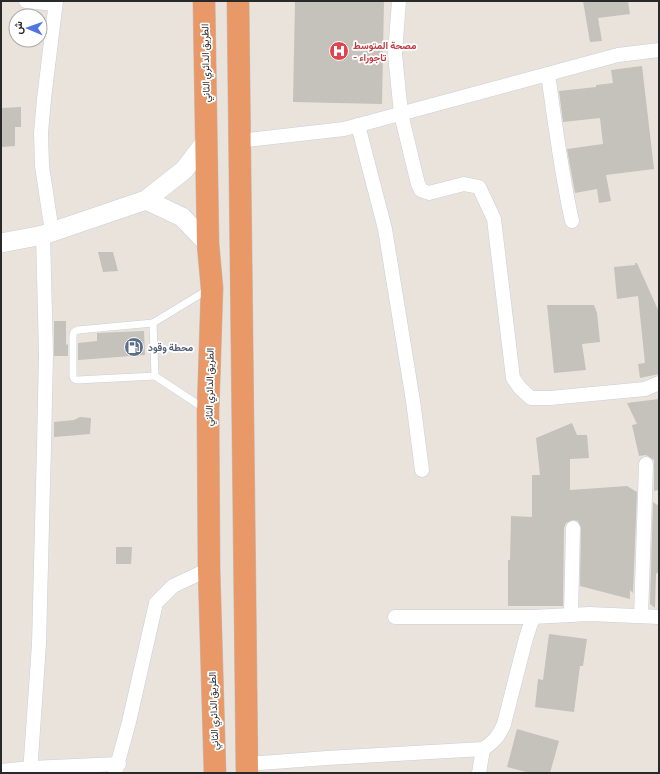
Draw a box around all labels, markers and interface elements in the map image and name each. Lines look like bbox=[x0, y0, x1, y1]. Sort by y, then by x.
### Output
north arrow bbox=[8, 8, 48, 48]
text: ش bbox=[10, 21, 25, 35]
street label: الطريق الدائري الثاني bbox=[197, 24, 215, 102]
place label: مصحة المتوسط - تاجوراء bbox=[353, 38, 417, 64]
hospital icon: مصحة المتوسط - تاجوراء bbox=[328, 40, 350, 62]
fuel station icon: محطة وقود bbox=[123, 336, 145, 358]
place label: محطة وقود bbox=[148, 340, 194, 354]
street label: الطريق الدائري الثاني bbox=[201, 348, 219, 426]
street label: الطريق الدائري الثاني bbox=[205, 671, 223, 750]

